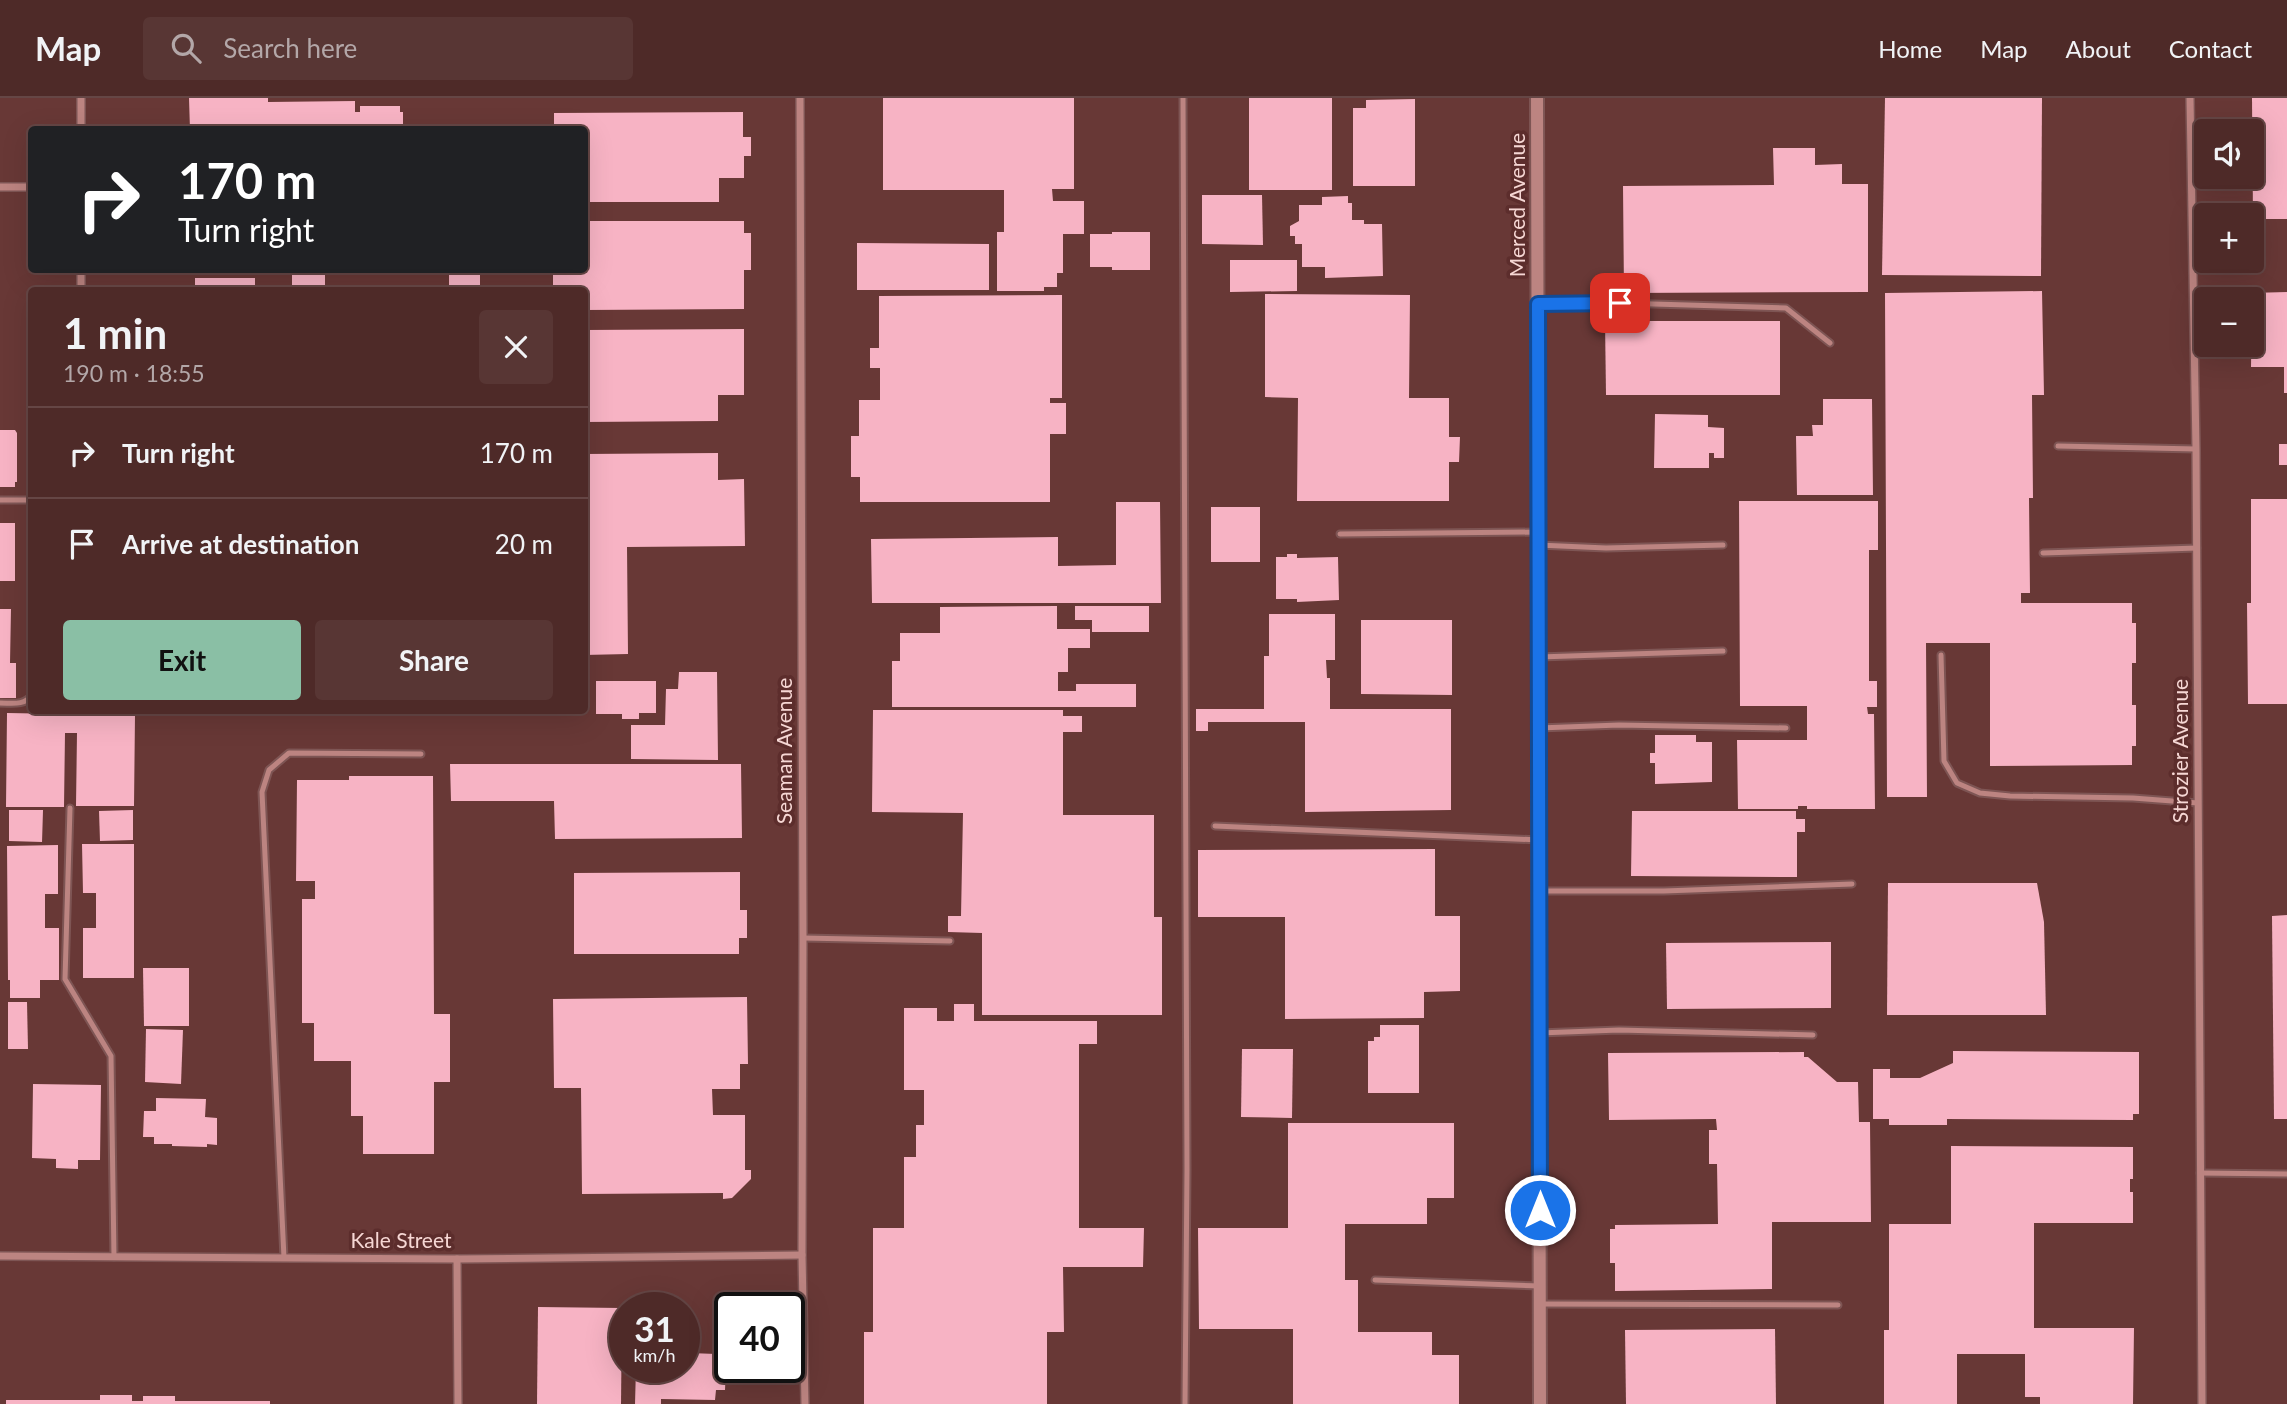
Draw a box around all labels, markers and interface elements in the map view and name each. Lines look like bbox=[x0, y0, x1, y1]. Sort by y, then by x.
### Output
search box bbox=[143, 17, 633, 80]
text: Map bbox=[35, 28, 101, 68]
icon: search bbox=[167, 29, 205, 67]
text: Search here bbox=[223, 32, 357, 64]
text: Home bbox=[1878, 34, 1942, 63]
text: Map bbox=[1980, 34, 2028, 63]
text: About bbox=[2066, 34, 2131, 63]
text: Contact bbox=[2169, 34, 2252, 63]
map controls bbox=[2194, 119, 2264, 357]
button: sound bbox=[2194, 119, 2264, 189]
street label: Merced Avenue bbox=[1504, 133, 1529, 277]
text: 170 m bbox=[178, 151, 316, 209]
icon: right bbox=[63, 154, 154, 245]
button: + bbox=[2194, 203, 2264, 273]
text: Turn right bbox=[178, 210, 314, 249]
pin bbox=[1590, 273, 1650, 333]
icon: arrive bbox=[1601, 284, 1639, 322]
button: − bbox=[2194, 287, 2264, 357]
text: 1 min bbox=[63, 308, 167, 358]
button: close bbox=[479, 310, 553, 384]
text: 190 m · 18:55 bbox=[63, 359, 205, 387]
icon: right bbox=[63, 434, 101, 472]
text: Turn right bbox=[122, 437, 235, 469]
text: 170 m bbox=[480, 437, 553, 469]
icon: arrive bbox=[63, 525, 101, 563]
text: Arrive at destination bbox=[122, 528, 359, 560]
text: 20 m bbox=[495, 528, 553, 560]
button: Exit bbox=[63, 620, 301, 700]
button: Share bbox=[315, 620, 553, 700]
street label: Seaman Avenue bbox=[771, 678, 796, 824]
street label: Strozier Avenue bbox=[2167, 679, 2192, 823]
position arrow bbox=[1503, 1173, 1577, 1247]
street label: Kale Street bbox=[351, 1227, 452, 1252]
speed limit sign: 40 bbox=[714, 1292, 805, 1383]
text: 31 bbox=[634, 1307, 675, 1349]
text: km/h bbox=[633, 1344, 676, 1366]

